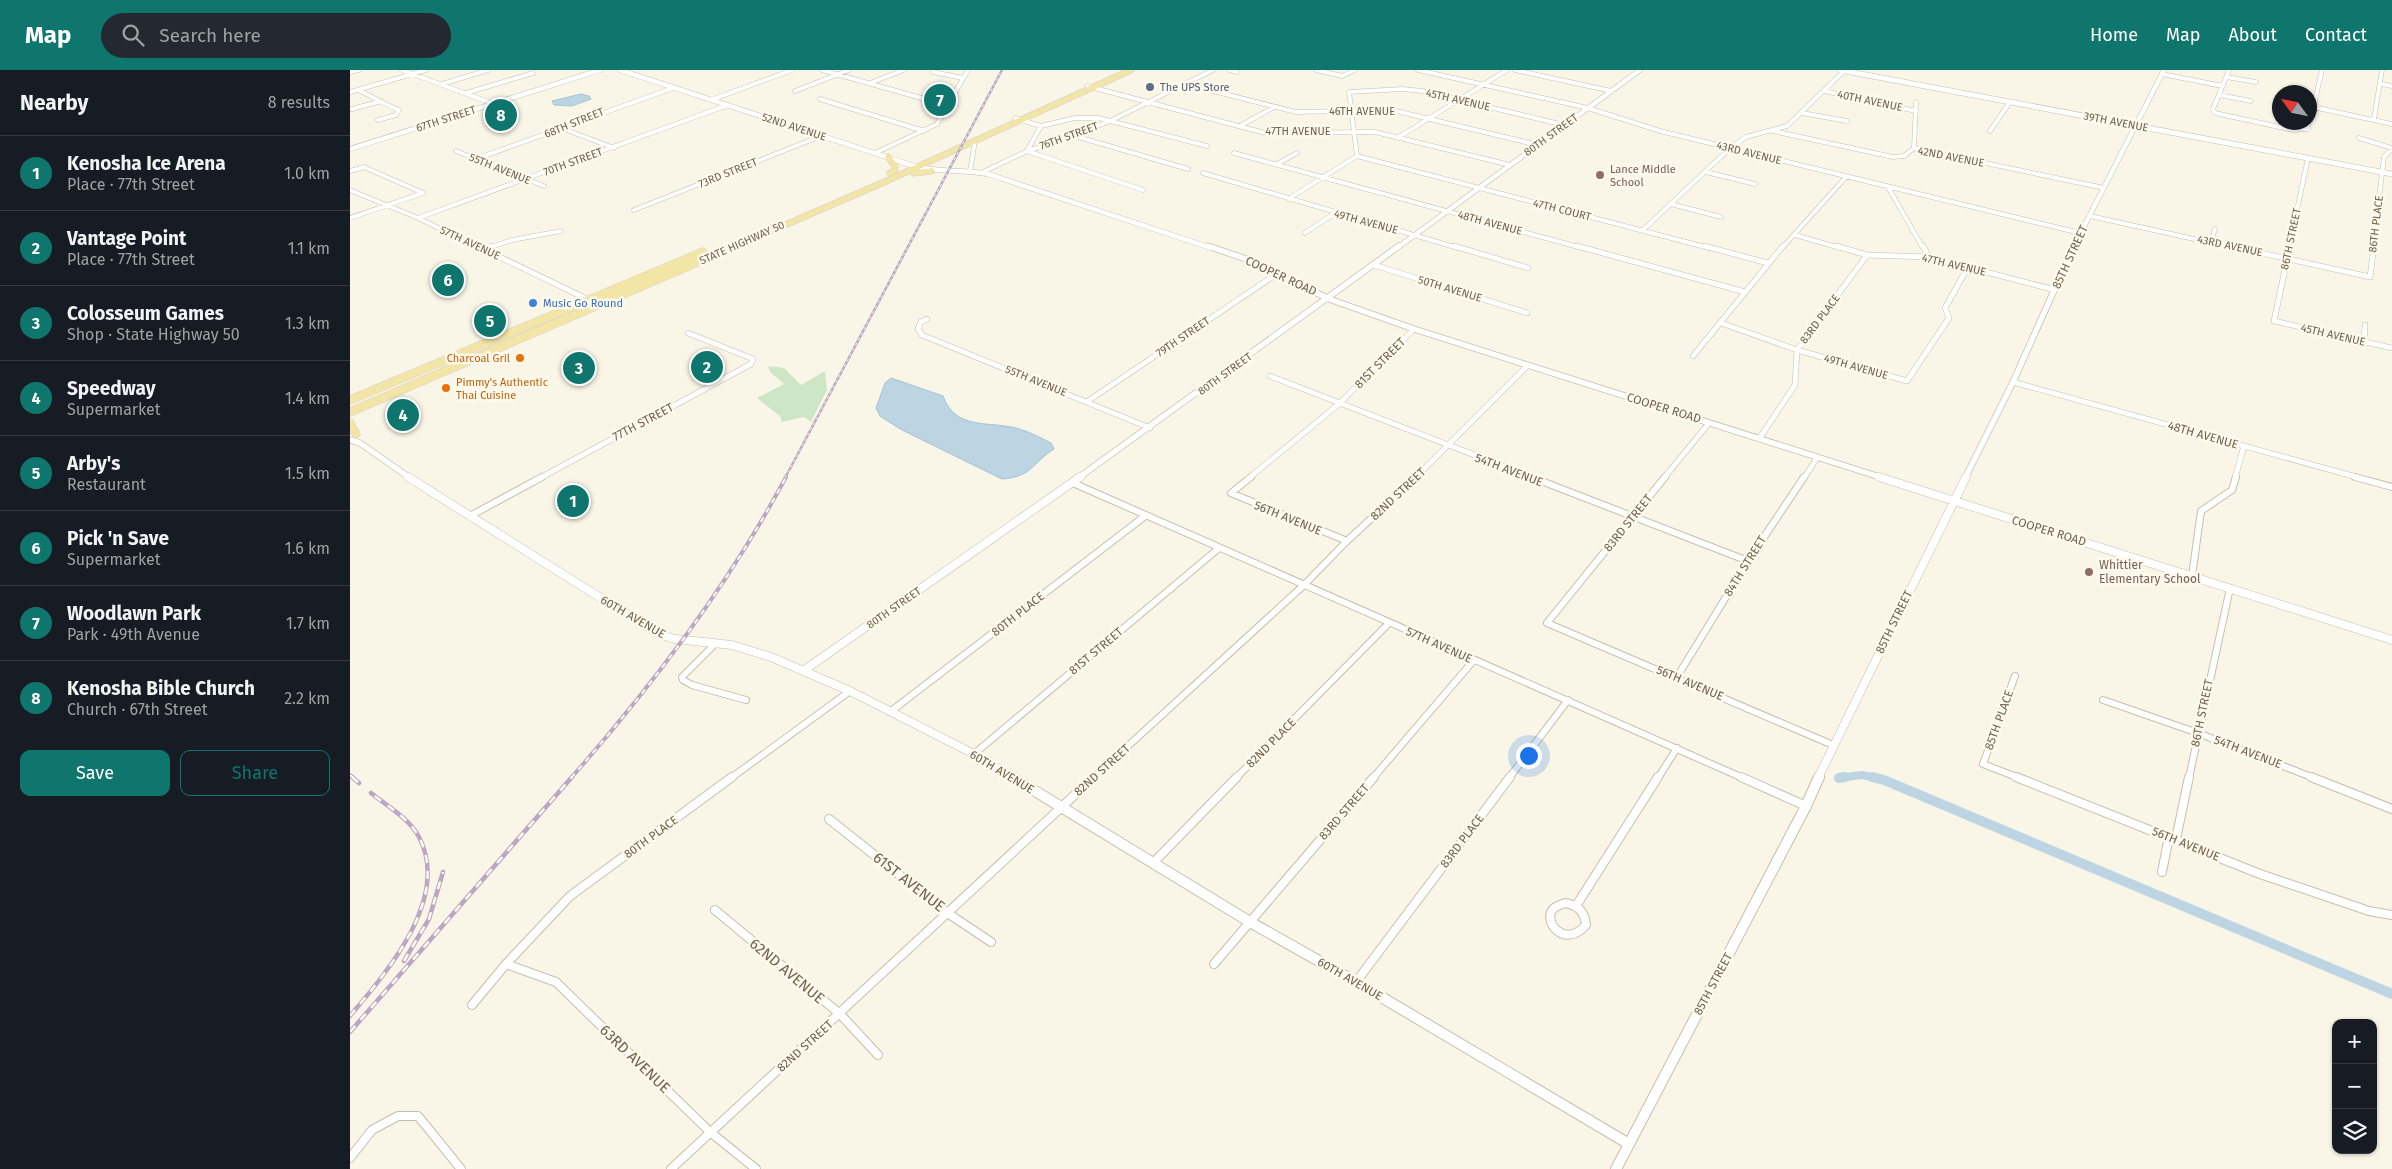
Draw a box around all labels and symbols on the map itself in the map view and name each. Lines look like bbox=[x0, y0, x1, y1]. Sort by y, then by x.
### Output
pin: 7 bbox=[924, 81, 956, 119]
marker: The UPS Store bbox=[1144, 81, 1156, 93]
place label: The UPS Store bbox=[1160, 81, 1230, 94]
north arrow bbox=[2272, 85, 2317, 130]
street label: 45TH AVENUE bbox=[1425, 86, 1492, 114]
street label: 40TH AVENUE bbox=[1836, 88, 1904, 114]
pin: 8 bbox=[485, 96, 517, 134]
street label: 67TH STREET bbox=[414, 103, 478, 135]
street label: 68TH STREET bbox=[542, 105, 606, 141]
street label: 46TH AVENUE bbox=[1329, 105, 1395, 118]
street label: 39TH AVENUE bbox=[2082, 109, 2150, 135]
street label: 52ND AVENUE bbox=[760, 110, 828, 144]
street label: 80TH STREET bbox=[1521, 111, 1581, 159]
street label: 76TH STREET bbox=[1038, 119, 1100, 153]
street label: 47TH AVENUE bbox=[1265, 125, 1331, 138]
street label: 43RD AVENUE bbox=[1715, 139, 1783, 167]
street label: 42ND AVENUE bbox=[1917, 144, 1985, 170]
street label: 70TH STREET bbox=[542, 145, 605, 179]
street label: 55TH AVENUE bbox=[467, 151, 533, 187]
street label: 73RD STREET bbox=[697, 155, 760, 191]
place label: Lance Middle School bbox=[1610, 163, 1676, 189]
marker: Lance Middle School bbox=[1594, 169, 1606, 181]
street label: 86TH PLACE bbox=[2366, 195, 2386, 253]
street label: 47TH COURT bbox=[1532, 196, 1593, 224]
street label: 49TH AVENUE bbox=[1332, 207, 1400, 237]
street label: 86TH STREET bbox=[2278, 207, 2304, 271]
street label: 48TH AVENUE bbox=[1456, 208, 1524, 238]
street label: STATE HIGHWAY 50 bbox=[697, 218, 787, 268]
street label: 85TH STREET bbox=[2049, 222, 2091, 291]
street label: 57TH AVENUE bbox=[438, 223, 502, 263]
street label: 43RD AVENUE bbox=[2196, 233, 2264, 259]
street label: 47TH AVENUE bbox=[1921, 251, 1987, 279]
street label: COOPER ROAD bbox=[1243, 253, 1319, 299]
pin: 6 bbox=[432, 261, 464, 299]
street label: 50TH AVENUE bbox=[1416, 273, 1484, 305]
street label: 83RD PLACE bbox=[1797, 292, 1843, 346]
marker: Music Go Round bbox=[527, 297, 539, 309]
place label: Music Go Round bbox=[543, 297, 623, 310]
pin: 5 bbox=[474, 302, 506, 340]
street label: 79TH STREET bbox=[1154, 314, 1213, 360]
street label: 45TH AVENUE bbox=[2300, 321, 2367, 349]
street label: 81ST STREET bbox=[1352, 334, 1409, 391]
pin: 2 bbox=[691, 348, 723, 386]
pin: 3 bbox=[563, 349, 595, 387]
street label: 80TH STREET bbox=[1195, 350, 1255, 398]
place label: Charcoal Gril bbox=[447, 352, 510, 365]
marker: Charcoal Gril bbox=[514, 352, 526, 364]
street label: 49TH AVENUE bbox=[1822, 352, 1890, 382]
street label: 55TH AVENUE bbox=[1003, 363, 1069, 399]
place label: Pimmy's Authentic Thai Cuisine bbox=[456, 376, 548, 402]
marker: Pimmy's Authentic Thai Cuisine bbox=[440, 382, 452, 394]
street label: COOPER ROAD bbox=[1625, 390, 1703, 426]
pin: 4 bbox=[387, 396, 419, 434]
street label: 77TH STREET bbox=[610, 400, 677, 444]
street label: 48TH AVENUE bbox=[2166, 418, 2240, 452]
street label: 54TH AVENUE bbox=[1473, 451, 1545, 489]
street label: 82ND STREET bbox=[1368, 464, 1429, 523]
pin: 1 bbox=[557, 482, 589, 520]
street label: 83RD STREET bbox=[1601, 491, 1656, 554]
street label: 56TH AVENUE bbox=[1252, 498, 1324, 538]
street label: COOPER ROAD bbox=[2010, 513, 2088, 549]
street label: 84TH STREET bbox=[1721, 532, 1770, 599]
place label: Whittier Elementary School bbox=[2099, 558, 2201, 586]
marker: Whittier Elementary School bbox=[2083, 566, 2095, 578]
street label: 80TH STREET bbox=[864, 584, 924, 632]
street label: 85TH STREET bbox=[1873, 587, 1916, 656]
street label: 80TH PLACE bbox=[989, 589, 1047, 639]
street label: 60TH AVENUE bbox=[598, 593, 668, 641]
street label: 81ST STREET bbox=[1066, 624, 1126, 678]
street label: 57TH AVENUE bbox=[1404, 624, 1474, 666]
street label: 56TH AVENUE bbox=[1654, 663, 1726, 703]
street label: 86TH STREET bbox=[2188, 677, 2216, 748]
street label: 85TH PLACE bbox=[1982, 688, 2016, 752]
street label: 82ND PLACE bbox=[1243, 715, 1299, 771]
street label: 54TH AVENUE bbox=[2212, 733, 2284, 771]
street label: 82ND STREET bbox=[1071, 741, 1133, 799]
your location bbox=[1516, 743, 1542, 769]
street label: 60TH AVENUE bbox=[967, 747, 1037, 797]
street label: 83RD STREET bbox=[1316, 781, 1373, 843]
street label: 83RD PLACE bbox=[1437, 811, 1487, 871]
street label: 80TH PLACE bbox=[621, 813, 681, 861]
street label: 56TH AVENUE bbox=[2150, 824, 2222, 864]
street label: 61ST AVENUE bbox=[869, 848, 949, 916]
street label: 62ND AVENUE bbox=[746, 935, 828, 1007]
street label: 85TH STREET bbox=[1691, 950, 1736, 1018]
street label: 60TH AVENUE bbox=[1315, 955, 1385, 1003]
street label: 82ND STREET bbox=[774, 1017, 836, 1075]
street label: 63RD AVENUE bbox=[596, 1021, 674, 1097]

